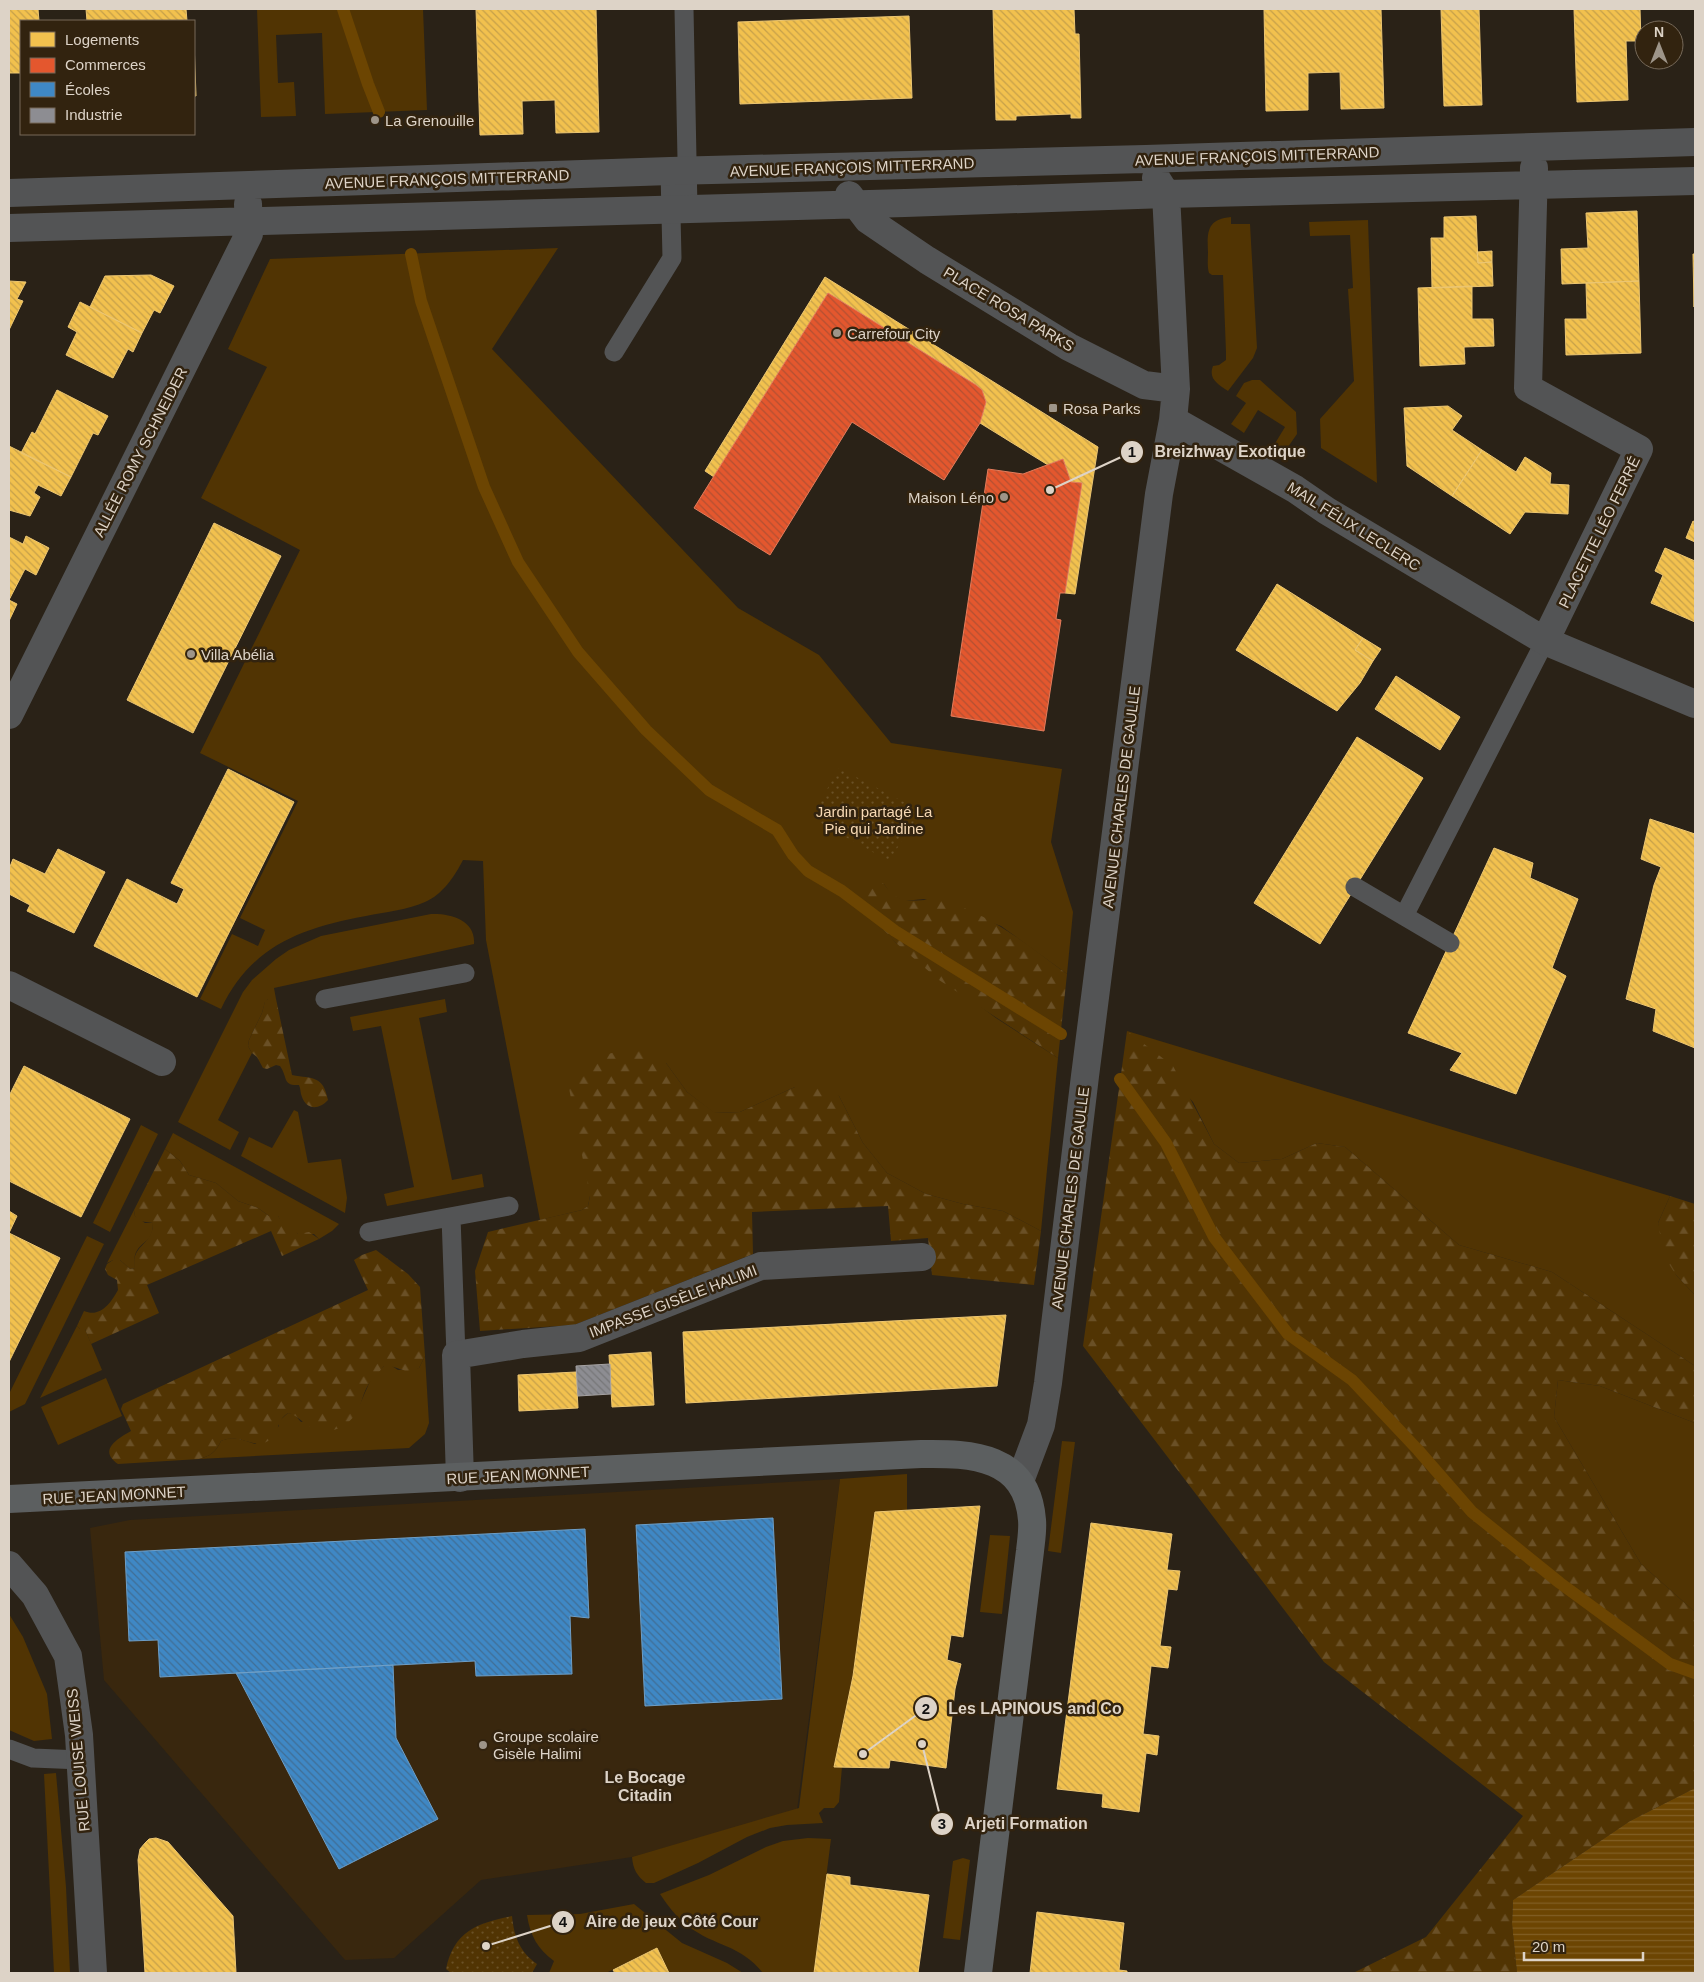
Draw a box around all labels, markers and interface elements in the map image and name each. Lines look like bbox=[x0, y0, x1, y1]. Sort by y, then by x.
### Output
legend bbox=[20, 20, 195, 135]
north arrow bbox=[1634, 20, 1684, 70]
text: N bbox=[1654, 24, 1664, 40]
text: Logements bbox=[65, 31, 139, 48]
text: Commerces bbox=[65, 56, 146, 73]
text: Écoles bbox=[65, 81, 110, 98]
text: Industrie bbox=[65, 106, 123, 123]
place label: La Grenouille bbox=[385, 112, 474, 129]
marker: La Grenouille bbox=[369, 114, 381, 126]
street label: AVENUE FRANÇOIS MITTERRAND bbox=[1134, 143, 1380, 169]
street label: AVENUE FRANÇOIS MITTERRAND bbox=[729, 154, 975, 180]
street label: AVENUE FRANÇOIS MITTERRAND bbox=[324, 166, 570, 192]
street label: PLACE ROSA PARKS bbox=[941, 263, 1077, 355]
place label: Carrefour City bbox=[847, 325, 941, 342]
marker: Carrefour City bbox=[831, 327, 843, 339]
street label: ALLÉE ROMY SCHNEIDER bbox=[90, 364, 190, 540]
place label: Rosa Parks bbox=[1063, 400, 1141, 417]
marker: Rosa Parks bbox=[1047, 402, 1059, 414]
callout: Breizhway Exotique bbox=[1120, 436, 1316, 467]
text: 1 bbox=[1128, 443, 1136, 460]
text: Breizhway Exotique bbox=[1154, 443, 1306, 460]
street label: PLACETTE LÉO FERRÉ bbox=[1555, 453, 1643, 611]
street label: MAIL FÉLIX LECLERC bbox=[1284, 478, 1424, 574]
place label: Maison Léno bbox=[908, 489, 994, 506]
marker: Maison Léno bbox=[998, 491, 1010, 503]
place label: Villa Abélia bbox=[201, 646, 275, 663]
marker: Villa Abélia bbox=[185, 648, 197, 660]
street label: AVENUE CHARLES DE GAULLE bbox=[1099, 685, 1143, 909]
park label: Jardin partagé La Pie qui Jardine bbox=[816, 803, 933, 837]
street label: AVENUE CHARLES DE GAULLE bbox=[1048, 1086, 1092, 1310]
street label: IMPASSE GISÈLE HALIMI bbox=[587, 1261, 759, 1341]
street label: RUE JEAN MONNET bbox=[446, 1463, 590, 1487]
street label: RUE JEAN MONNET bbox=[42, 1483, 186, 1507]
street label: RUE LOUISE WEISS bbox=[63, 1688, 93, 1832]
callout: Les LAPINOUS and Co bbox=[913, 1693, 1131, 1724]
text: 2 bbox=[922, 1700, 930, 1717]
text: Les LAPINOUS and Co bbox=[948, 1700, 1122, 1717]
place label: Groupe scolaire Gisèle Halimi bbox=[493, 1728, 599, 1762]
marker: Groupe scolaire Gisèle Halimi bbox=[477, 1739, 489, 1751]
district label: Le Bocage Citadin bbox=[605, 1769, 686, 1804]
callout: Arjeti Formation bbox=[929, 1808, 1098, 1839]
text: 3 bbox=[938, 1815, 946, 1832]
text: Arjeti Formation bbox=[964, 1815, 1088, 1832]
callout: Aire de jeux Côté Cour bbox=[551, 1906, 768, 1937]
text: 4 bbox=[559, 1913, 568, 1930]
text: Aire de jeux Côté Cour bbox=[586, 1913, 758, 1930]
scale bar bbox=[1524, 1930, 1643, 1962]
text: 20 m bbox=[1532, 1938, 1565, 1955]

